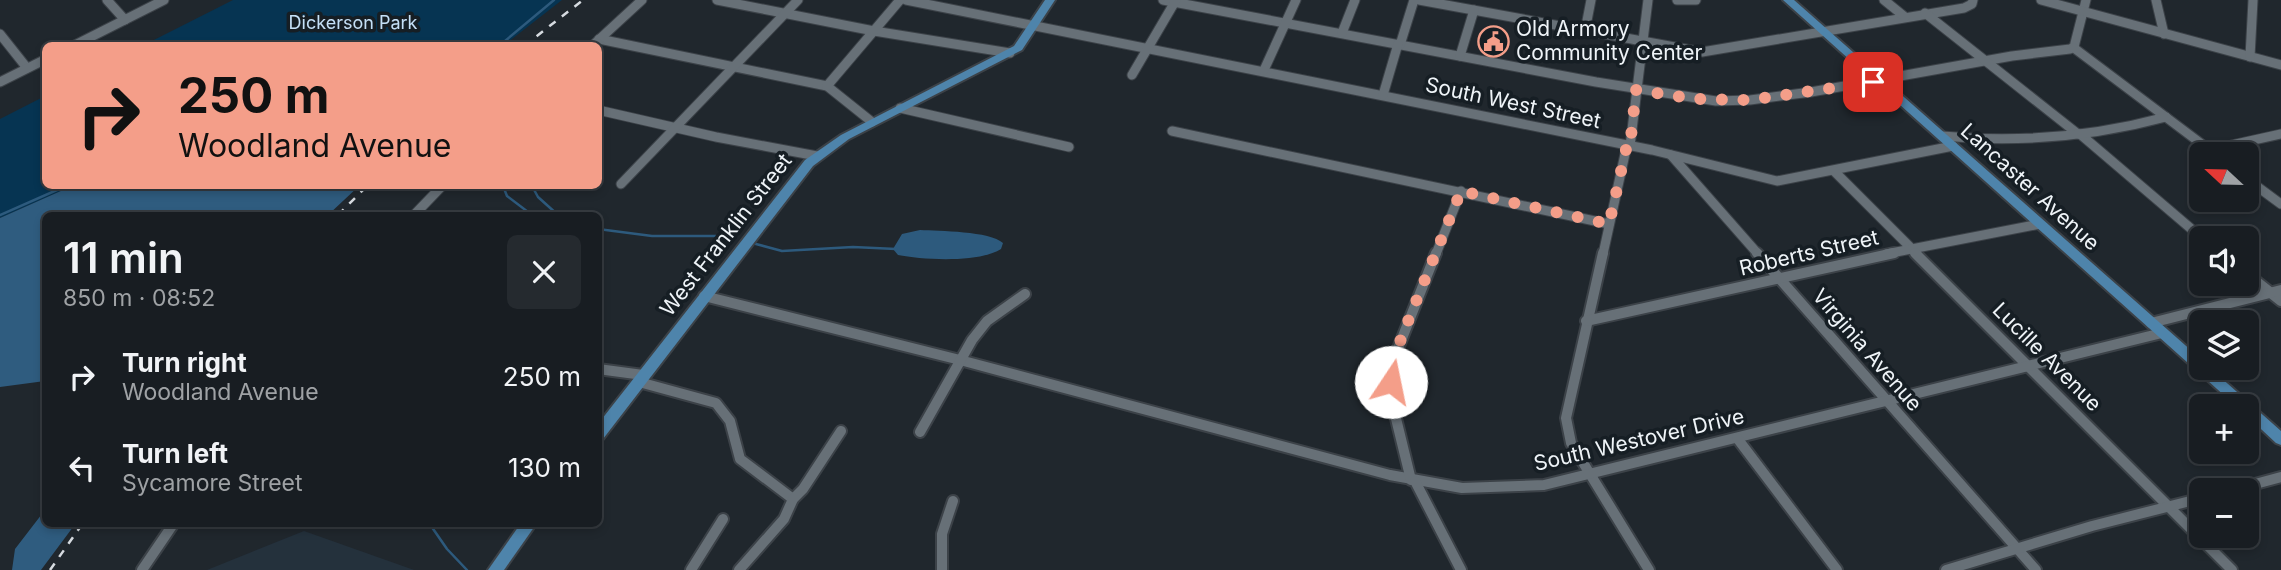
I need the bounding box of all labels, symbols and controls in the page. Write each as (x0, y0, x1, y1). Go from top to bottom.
park label: Dickerson Park (289, 12, 418, 33)
place label: Old Armory Community Center (1516, 16, 1703, 65)
public building icon: Old Armory Community Center (1476, 24, 1510, 58)
pin (1843, 52, 1903, 112)
icon: arrive (1854, 63, 1892, 101)
text: 250 m (178, 66, 330, 125)
icon: right (63, 70, 154, 161)
street label: South West Street (1423, 72, 1603, 133)
street label: Lancaster Avenue (1956, 118, 2105, 255)
text: Woodland Avenue (178, 126, 452, 165)
north arrow (2189, 142, 2259, 212)
map controls (2189, 142, 2259, 548)
street label: West Franklin Street (655, 149, 797, 321)
street label: Roberts Street (1737, 224, 1881, 281)
button: sound (2189, 226, 2259, 296)
text: 11 min (63, 232, 184, 283)
button: close (507, 235, 581, 309)
street label: Virginia Avenue (1807, 283, 1927, 416)
text: 850 m · 08:52 (63, 284, 215, 312)
street label: Lucille Avenue (1988, 297, 2107, 416)
button: layers (2189, 310, 2259, 380)
position arrow (1354, 345, 1428, 419)
text: Turn right (122, 347, 247, 378)
icon: right (63, 358, 101, 396)
text: 250 m (503, 361, 581, 392)
text: Woodland Avenue (122, 378, 319, 406)
button: + (2189, 394, 2259, 464)
street label: South Westover Drive (1531, 403, 1746, 476)
text: Turn left (122, 438, 228, 469)
icon: left (63, 449, 101, 487)
text: 130 m (508, 452, 581, 483)
text: Sycamore Street (122, 469, 303, 497)
button: − (2189, 478, 2259, 548)

